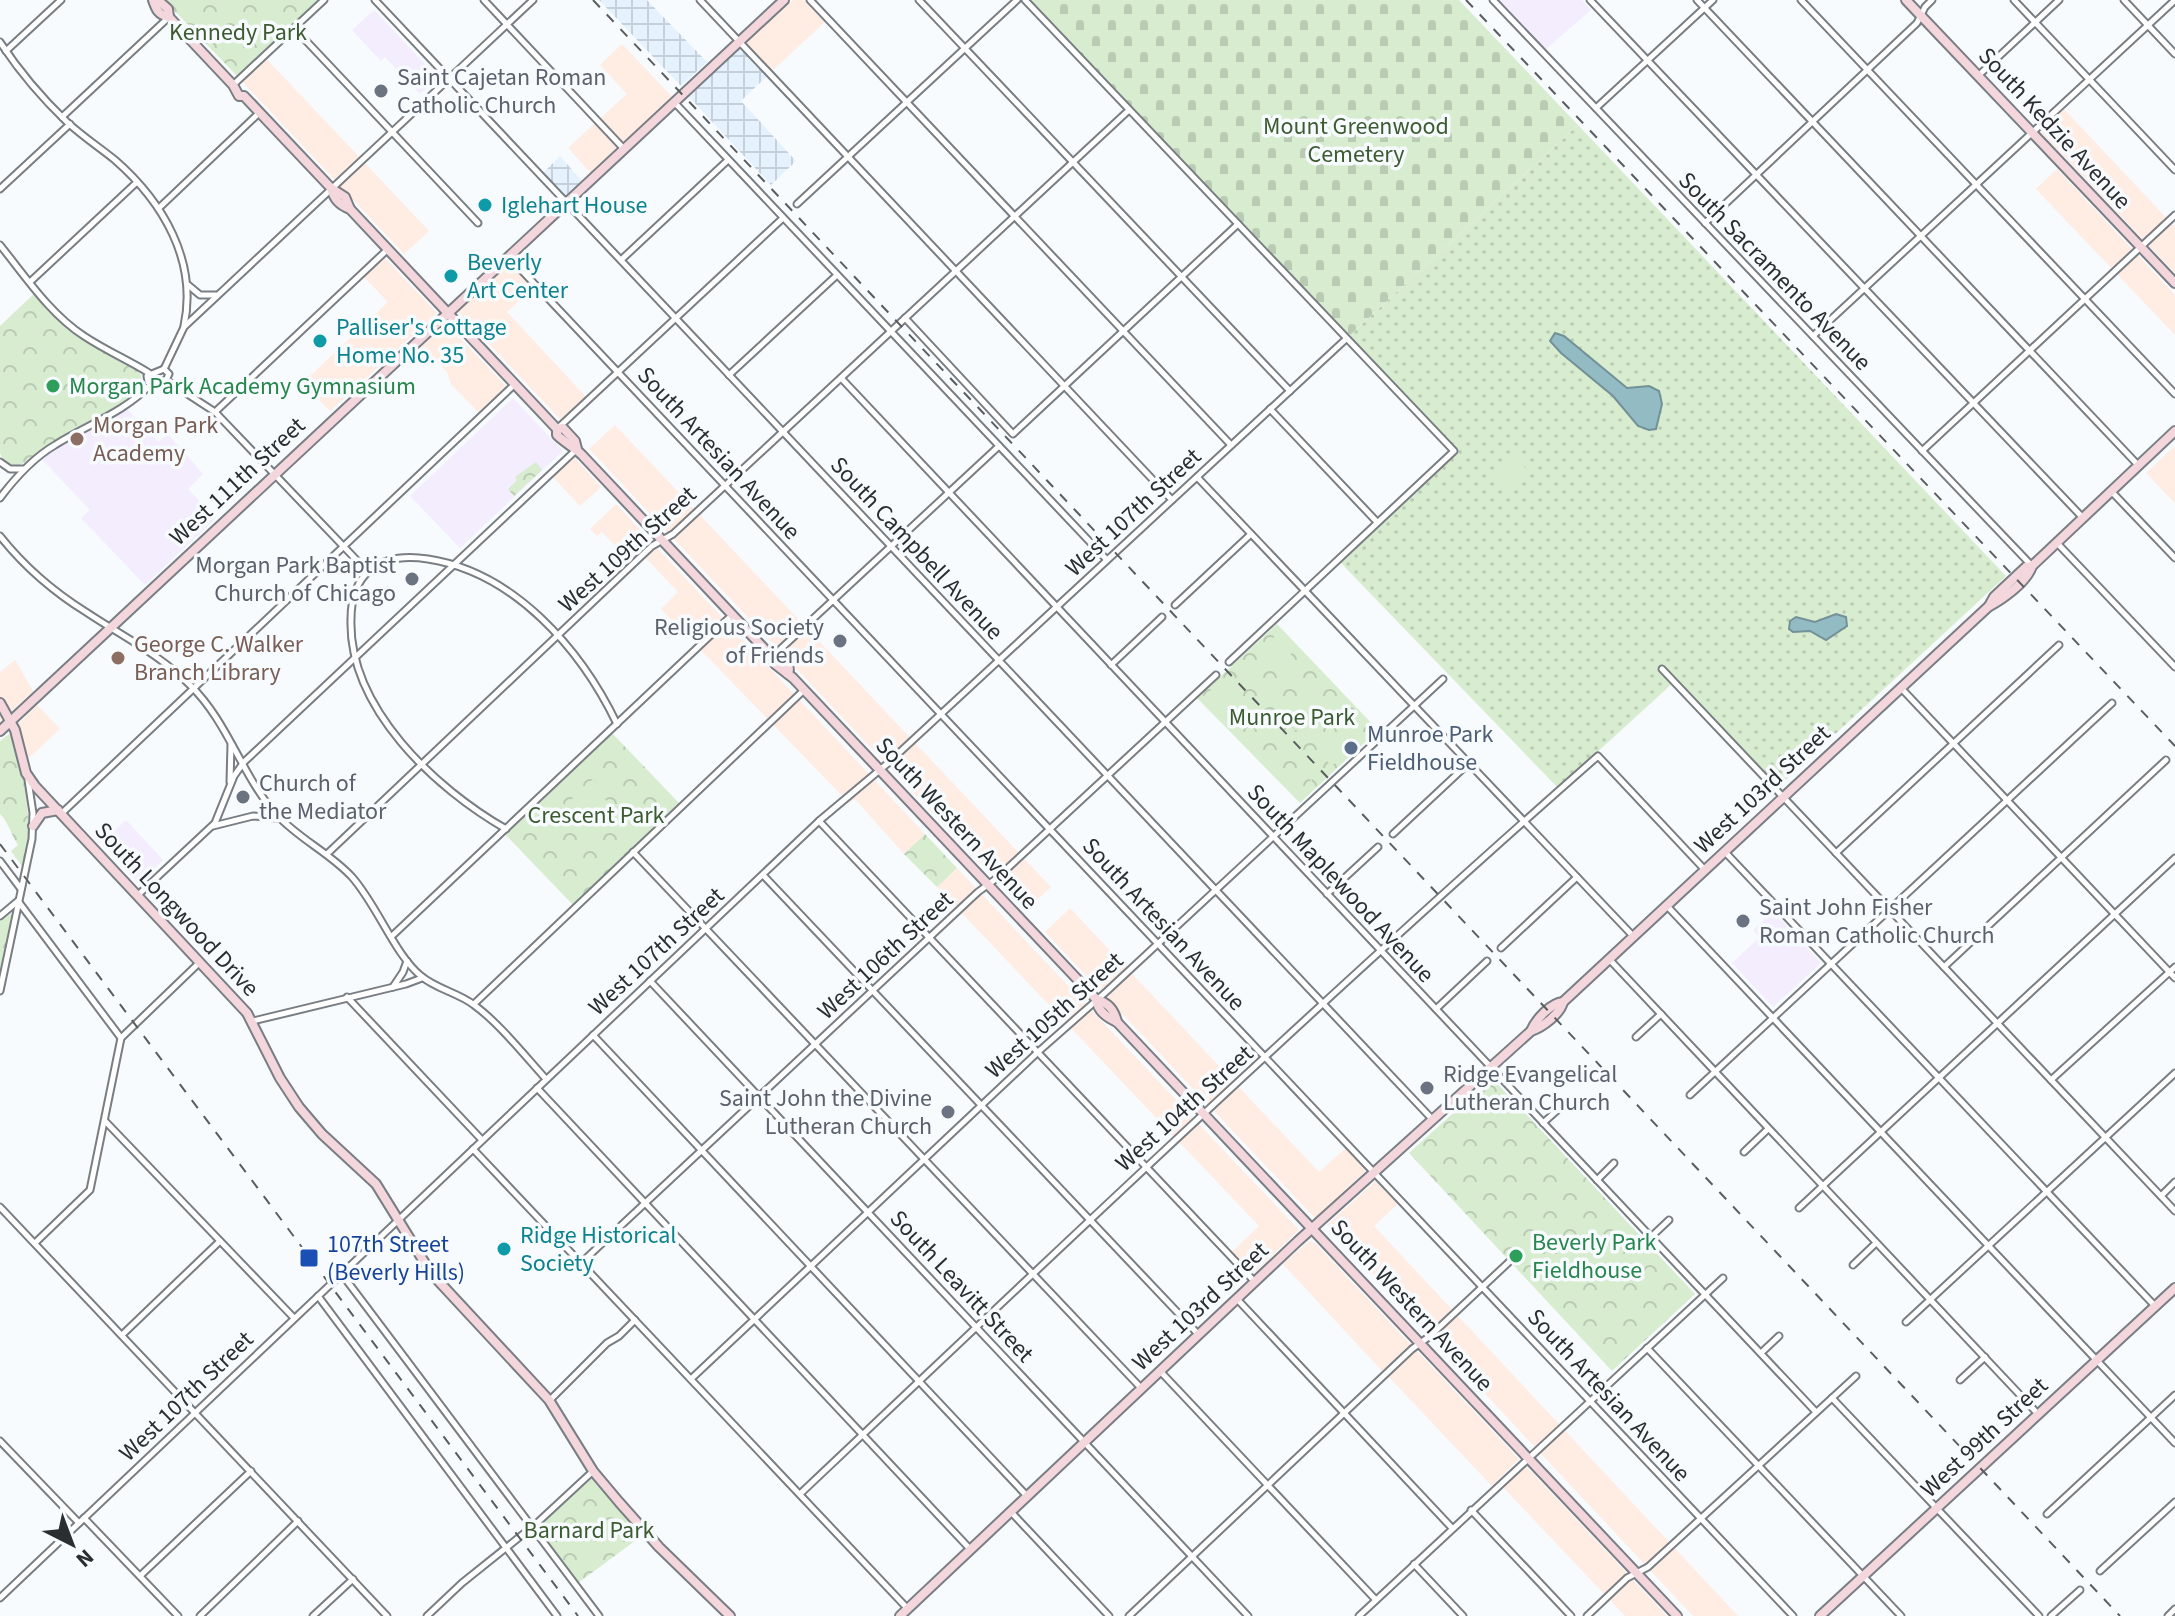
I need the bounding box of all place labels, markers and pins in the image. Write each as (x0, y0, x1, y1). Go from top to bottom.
place label: Saint Cajetan Roman Catholic Church (397, 60, 606, 123)
marker: Saint Cajetan Roman Catholic Church (372, 82, 390, 100)
place label: Iglehart House (501, 188, 648, 223)
marker: Iglehart House (476, 196, 494, 214)
place label: Beverly Art Center (467, 245, 569, 308)
marker: Beverly Art Center (442, 267, 460, 285)
place label: Palliser's Cottage Home No. 35 (336, 310, 507, 373)
marker: Palliser's Cottage Home No. 35 (311, 332, 329, 350)
place label: Morgan Park Academy Gymnasium (69, 369, 416, 404)
marker: Morgan Park Academy Gymnasium (44, 377, 62, 395)
place label: Morgan Park Academy (93, 408, 218, 471)
marker: Morgan Park Academy (68, 430, 86, 448)
place label: Morgan Park Baptist Church of Chicago (195, 548, 396, 611)
marker: Morgan Park Baptist Church of Chicago (403, 570, 421, 588)
place label: Religious Society of Friends (654, 610, 824, 673)
place label: George C. Walker Branch Library (134, 627, 304, 690)
marker: Religious Society of Friends (831, 632, 849, 650)
marker: George C. Walker Branch Library (109, 649, 127, 667)
place label: Munroe Park Fieldhouse (1367, 717, 1493, 780)
marker: Munroe Park Fieldhouse (1342, 739, 1360, 757)
place label: Church of the Mediator (259, 766, 387, 829)
marker: Church of the Mediator (234, 788, 252, 806)
place label: Saint John Fisher Roman Catholic Church (1759, 890, 1995, 953)
marker: Saint John Fisher Roman Catholic Church (1734, 912, 1752, 930)
place label: Ridge Evangelical Lutheran Church (1443, 1057, 1617, 1120)
marker: Ridge Evangelical Lutheran Church (1418, 1079, 1436, 1097)
place label: Saint John the Divine Lutheran Church (719, 1081, 932, 1144)
marker: Saint John the Divine Lutheran Church (939, 1103, 957, 1121)
place label: Ridge Historical Society (520, 1218, 676, 1281)
place label: Beverly Park Fieldhouse (1532, 1225, 1657, 1288)
place label: 107th Street (Beverly Hills) (327, 1227, 465, 1290)
marker: Ridge Historical Society (495, 1240, 513, 1258)
marker: 107th Street (Beverly Hills) (298, 1247, 320, 1269)
marker: Beverly Park Fieldhouse (1507, 1247, 1525, 1265)

